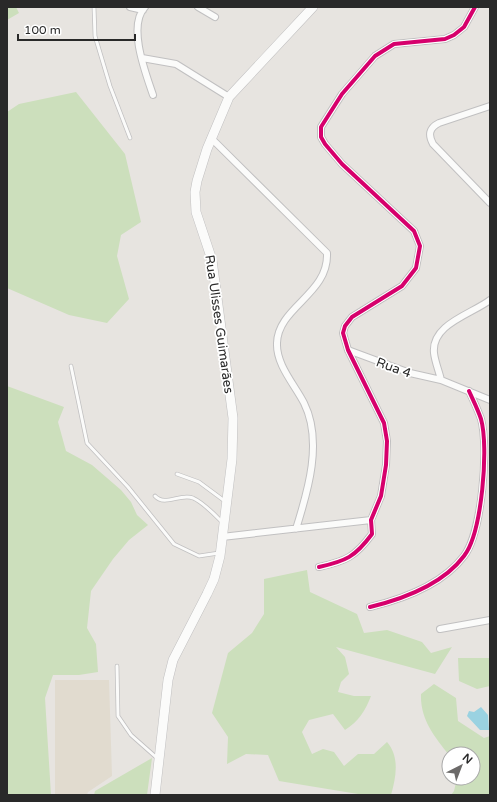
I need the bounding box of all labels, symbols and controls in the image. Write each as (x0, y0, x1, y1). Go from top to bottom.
scale bar (18, 16, 135, 42)
text: 100 m (24, 23, 61, 37)
street label: Rua Ulisses Guimarães (201, 254, 237, 394)
street label: Rua 4 (374, 354, 413, 382)
north arrow (441, 746, 481, 786)
text: N (460, 751, 475, 767)

